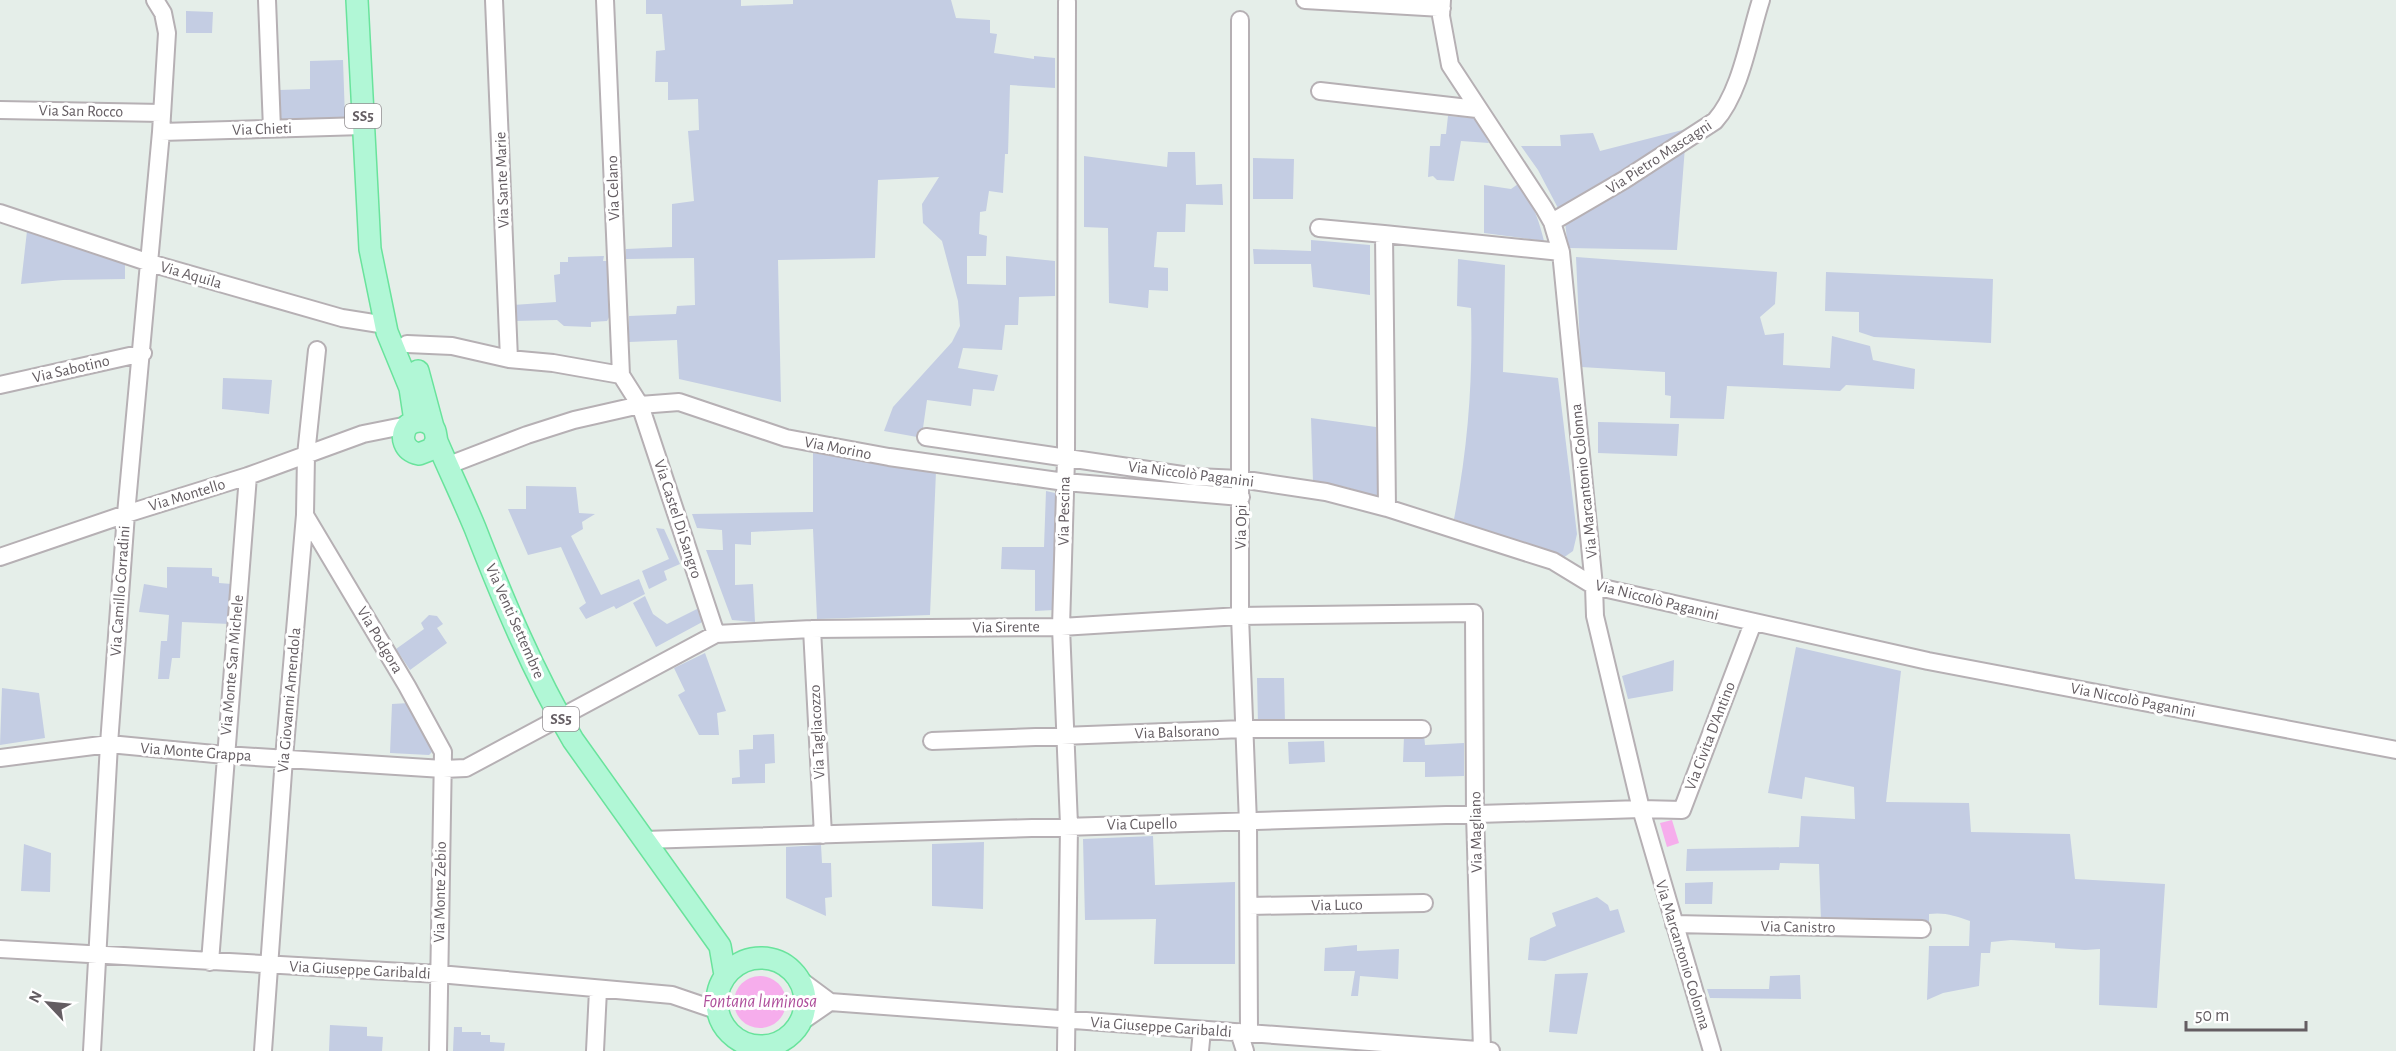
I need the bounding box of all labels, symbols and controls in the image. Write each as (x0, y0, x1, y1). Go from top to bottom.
street label: Via San Rocco (39, 102, 124, 120)
road number: SS5 (345, 104, 381, 128)
street label: Via Pietro Mascagni (1603, 117, 1715, 197)
street label: Via Chieti (232, 120, 292, 138)
street label: Via Sante Marie (492, 131, 512, 229)
street label: Via Celano (604, 155, 622, 221)
street label: Via Aquila (158, 259, 224, 291)
street label: Via Sabotino (31, 352, 111, 386)
street label: Via Marcantonio Colonna (1568, 403, 1600, 559)
street label: Via Morino (803, 434, 873, 462)
street label: Via Castel Di Sangro (651, 458, 705, 580)
street label: Via Niccolò Paganini (1127, 458, 1255, 490)
street label: Via Montello (147, 476, 227, 514)
street label: Via Pescina (1055, 476, 1073, 546)
street label: Via Opi (1233, 504, 1249, 550)
street label: Via Camillo Corradini (107, 525, 133, 657)
street label: Via Venti Settembre (483, 561, 547, 681)
street label: Via Niccolò Paganini (1594, 577, 1720, 623)
street label: Via Monte San Michele (218, 594, 246, 736)
street label: Via Podgora (354, 604, 406, 676)
street label: Via Sirente (972, 618, 1040, 636)
street label: Via Giovanni Amendola (275, 627, 303, 773)
street label: Via Civita D'Antino (1682, 679, 1738, 793)
street label: Via Niccolò Paganini (2069, 680, 2197, 720)
street label: Via Tagliacozzo (807, 684, 827, 780)
road number: SS5 (543, 707, 579, 731)
street label: Via Balsorano (1134, 723, 1220, 741)
street label: Via Monte Grappa (140, 740, 252, 764)
street label: Via Magliano (1467, 791, 1485, 873)
street label: Via Cupello (1107, 815, 1178, 833)
street label: Via Monte Zebio (431, 841, 449, 943)
street label: Via Marcantonio Colonna (1653, 878, 1713, 1032)
street label: Via Luco (1311, 897, 1363, 913)
street label: Via Canistro (1761, 918, 1836, 936)
street label: Via Giuseppe Garibaldi (289, 958, 431, 982)
north arrow (18, 973, 78, 1033)
text: N (26, 988, 45, 1005)
water label: Fontana luminosa (703, 993, 817, 1011)
scale bar (2186, 994, 2306, 1032)
text: 50 m (2195, 1007, 2229, 1025)
street label: Via Giuseppe Garibaldi (1090, 1014, 1232, 1040)

